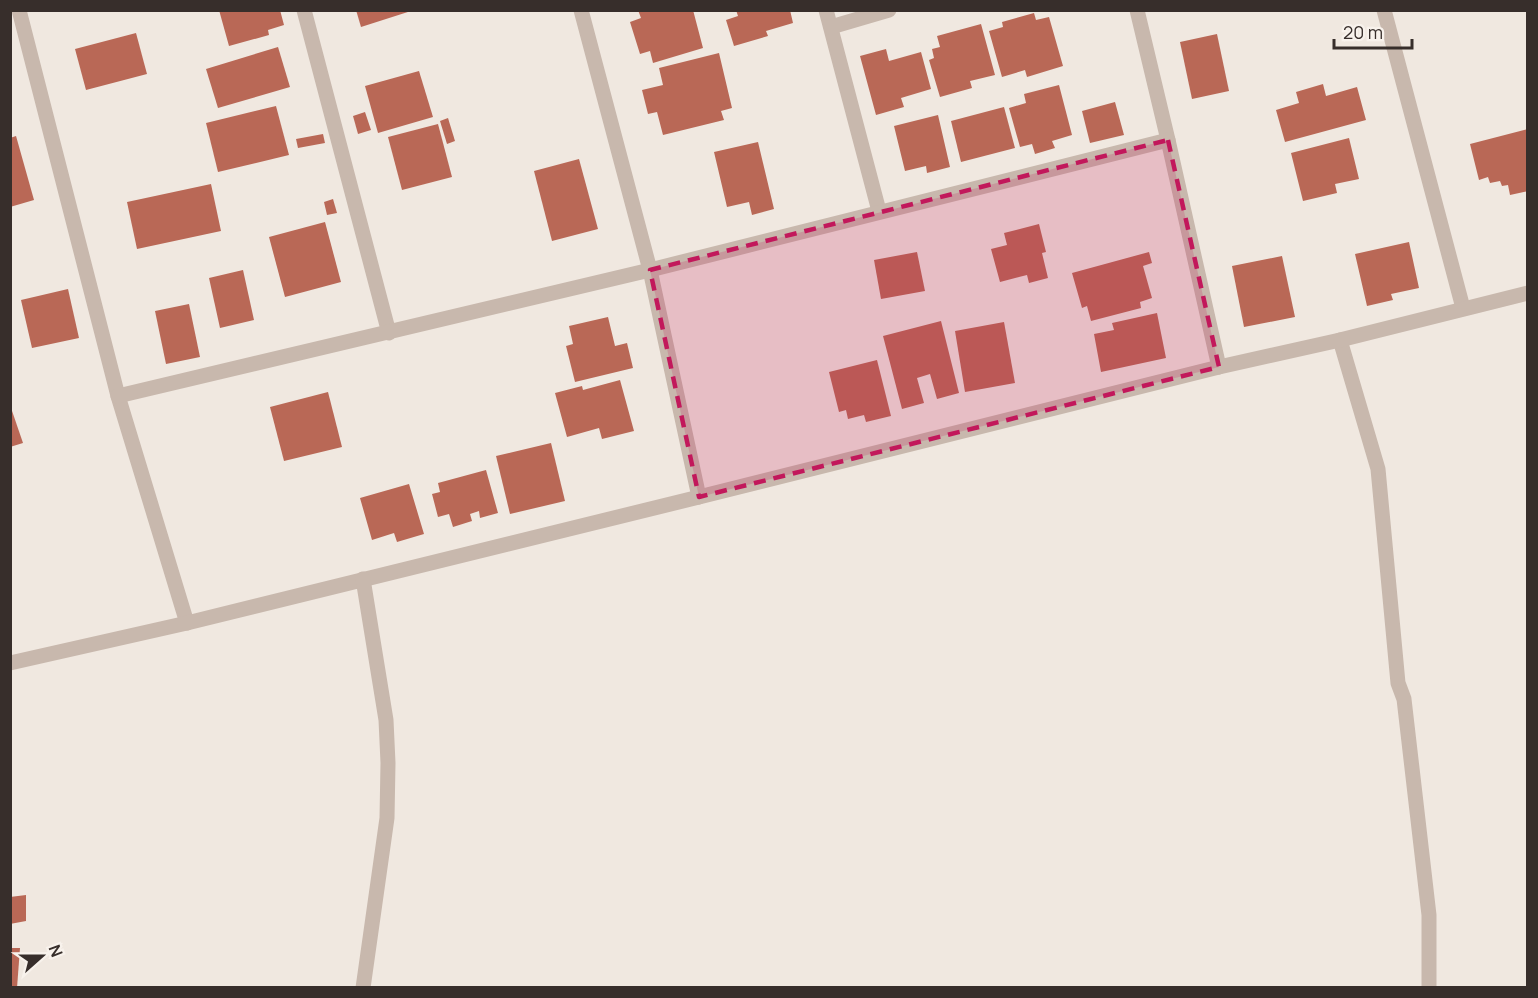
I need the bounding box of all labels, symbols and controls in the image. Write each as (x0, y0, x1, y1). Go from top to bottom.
scale bar (1334, 12, 1412, 50)
text: 20 m (1343, 20, 1383, 44)
north arrow (12, 926, 72, 986)
text: N (44, 941, 68, 960)

